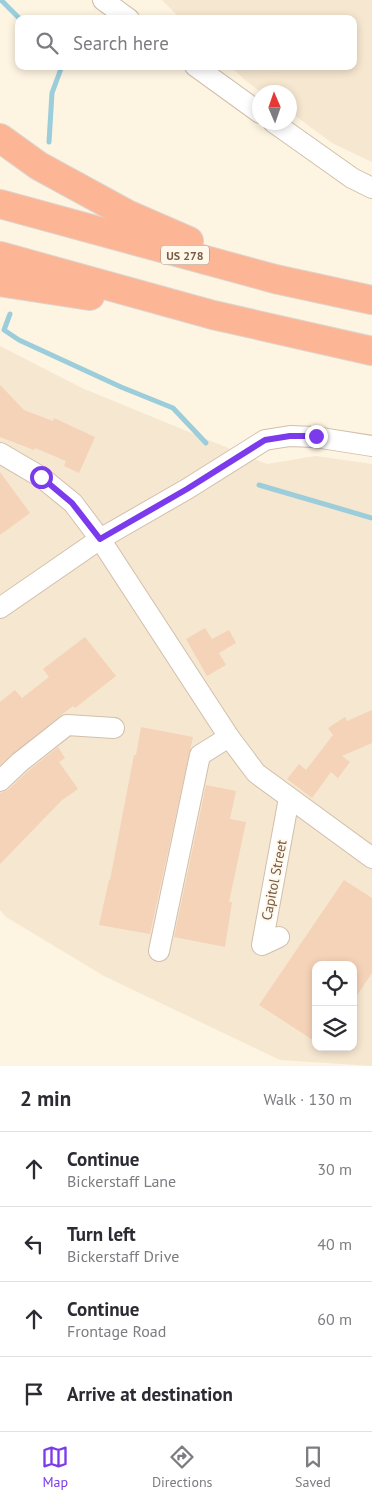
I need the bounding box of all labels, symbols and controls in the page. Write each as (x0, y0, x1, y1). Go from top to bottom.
search box (15, 15, 357, 70)
icon: search (33, 29, 61, 57)
text: Search here (73, 31, 169, 55)
north arrow (252, 85, 297, 130)
road number: US 278 (161, 246, 209, 264)
route end (305, 425, 328, 448)
route start (30, 466, 53, 489)
street label: Capitol Street (257, 838, 291, 922)
map controls (312, 961, 357, 1051)
button: locate (312, 961, 357, 1006)
button: layers (312, 1006, 357, 1051)
text: 2 min (20, 1085, 71, 1112)
text: Walk · 130 m (263, 1089, 352, 1109)
text: Continue (67, 1147, 139, 1171)
icon: ahead (20, 1155, 48, 1183)
text: 30 m (317, 1159, 352, 1179)
text: Bickerstaff Lane (67, 1171, 176, 1191)
text: Turn left (67, 1222, 136, 1246)
icon: left (20, 1230, 48, 1258)
text: 40 m (317, 1234, 352, 1254)
text: Bickerstaff Drive (67, 1246, 179, 1266)
text: Continue (67, 1297, 139, 1321)
icon: ahead (20, 1305, 48, 1333)
text: 60 m (317, 1309, 352, 1329)
text: Frontage Road (67, 1321, 166, 1341)
icon: arrive (20, 1380, 48, 1408)
text: Arrive at destination (67, 1382, 233, 1406)
tab: Map (41, 1443, 69, 1491)
tab: Directions (152, 1443, 212, 1491)
tab: Saved (295, 1443, 331, 1491)

